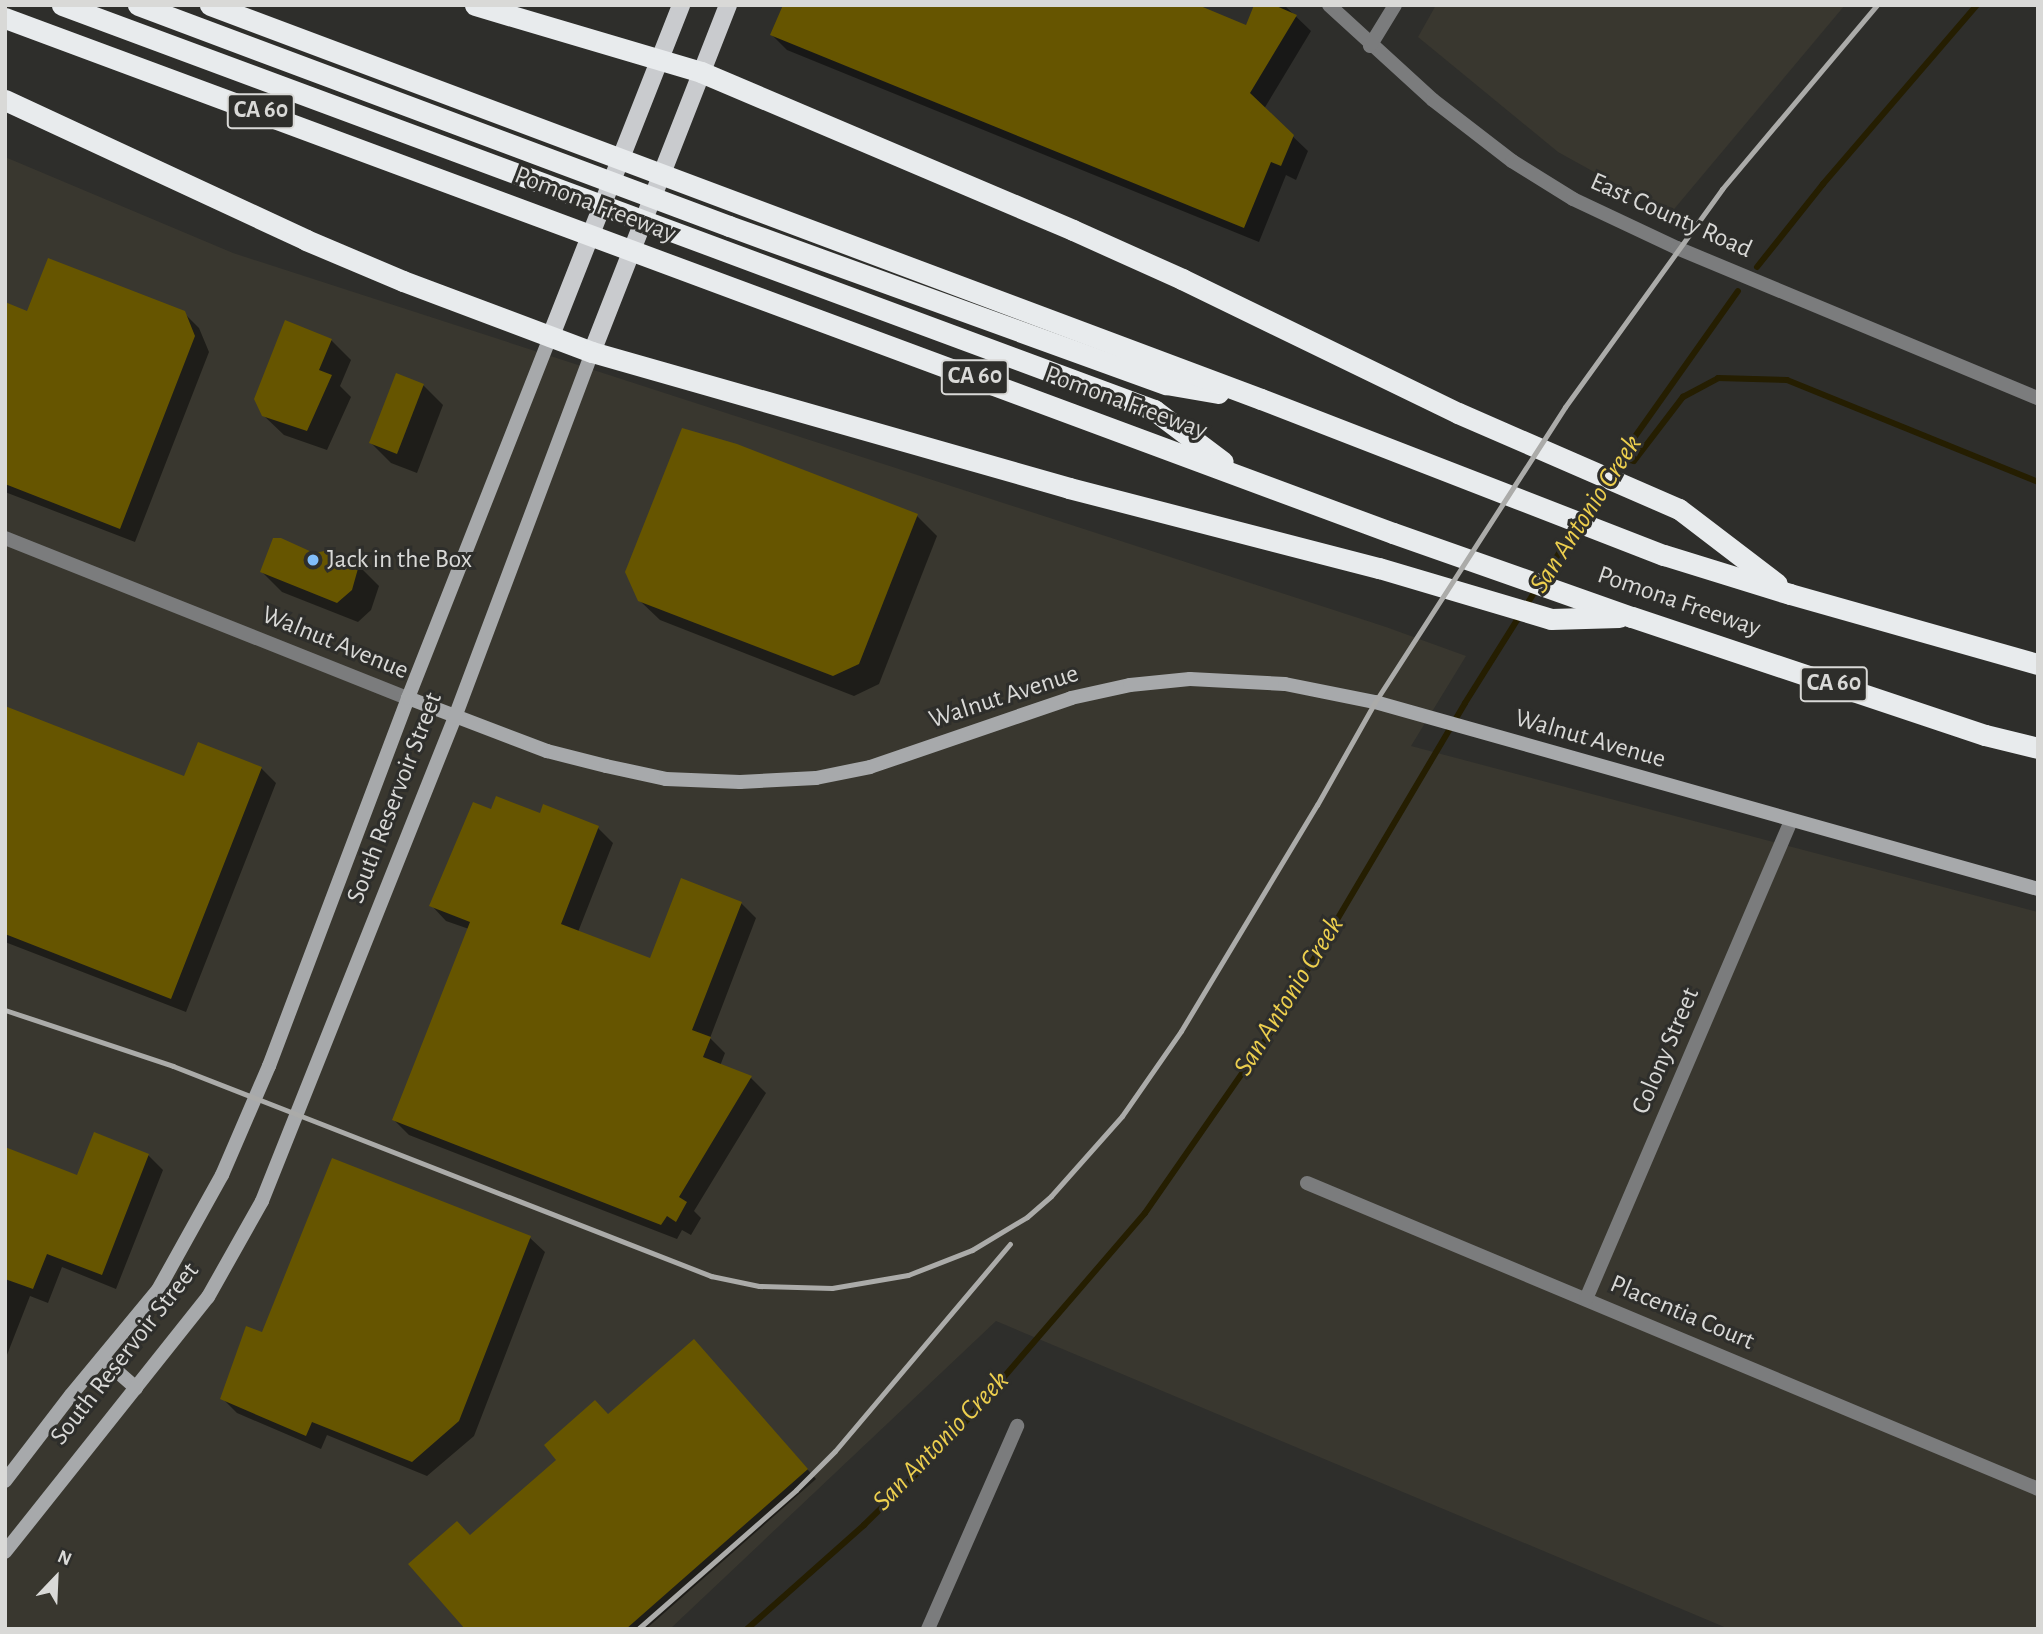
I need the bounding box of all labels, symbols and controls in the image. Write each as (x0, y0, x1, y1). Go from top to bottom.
road number: CA 60 (226, 90, 296, 132)
street label: Pomona Freeway (510, 160, 680, 250)
street label: East County Road (1585, 166, 1757, 266)
road number: CA 60 (940, 356, 1010, 398)
street label: Pomona Freeway (1041, 359, 1211, 447)
water label: San Antonio Creek (1522, 429, 1650, 599)
place label: Jack in the Box (327, 544, 472, 576)
marker: Jack in the Box (305, 552, 321, 568)
street label: Pomona Freeway (1593, 559, 1765, 645)
street label: Walnut Avenue (257, 599, 413, 687)
street label: Walnut Avenue (925, 658, 1083, 736)
road number: CA 60 (1799, 664, 1869, 704)
street label: South Reservoir Street (340, 688, 450, 908)
street label: Walnut Avenue (1511, 703, 1669, 775)
water label: San Antonio Creek (1227, 910, 1351, 1082)
street label: Colony Street (1625, 983, 1707, 1119)
street label: South Reservoir Street (44, 1256, 206, 1452)
street label: Placentia Court (1605, 1269, 1759, 1357)
water label: San Antonio Creek (866, 1364, 1016, 1518)
north arrow (21, 1543, 91, 1613)
text: N (55, 1547, 74, 1570)

